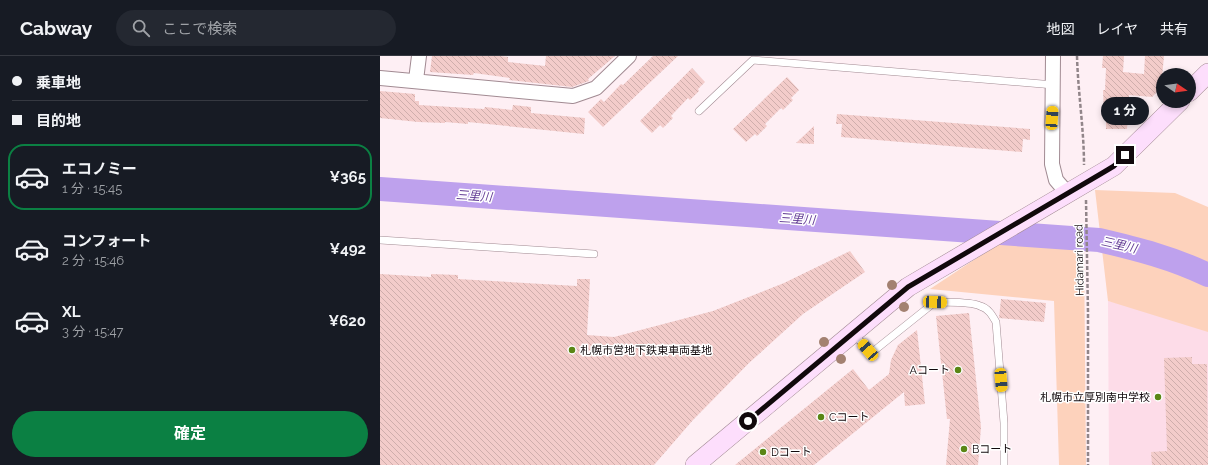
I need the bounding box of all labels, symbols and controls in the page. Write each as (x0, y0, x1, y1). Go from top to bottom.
search box (116, 10, 396, 46)
text: Cabway (20, 17, 92, 39)
icon: search (130, 17, 152, 39)
text: ここで検索 (162, 20, 237, 38)
text: 地図 (1046, 21, 1074, 37)
text: レイヤ (1096, 21, 1138, 37)
text: 共有 (1160, 21, 1188, 37)
north arrow (1156, 68, 1196, 108)
map controls (1156, 68, 1196, 108)
text: 乗車地 (36, 74, 81, 92)
callout: 1 分 (1101, 97, 1149, 125)
text: 1 分 (1114, 103, 1136, 118)
car (1045, 106, 1059, 130)
text: 目的地 (36, 112, 81, 130)
route end (1116, 146, 1134, 164)
icon: car (14, 159, 50, 195)
text: エコノミー (62, 160, 137, 178)
text: ¥365 (330, 168, 366, 186)
text: 1 分 · 15:45 (62, 181, 122, 196)
water label: 三里川 (456, 188, 494, 204)
water label: 三里川 (779, 211, 817, 227)
street label: Hidamari road (1072, 224, 1087, 296)
icon: car (14, 231, 50, 267)
text: コンフォート (62, 232, 152, 250)
water label: 三里川 (1100, 234, 1140, 256)
text: ¥492 (329, 240, 366, 258)
text: 2 分 · 15:46 (62, 253, 124, 268)
car (923, 296, 947, 308)
icon: car (14, 303, 50, 339)
text: XL (62, 303, 80, 321)
text: ¥620 (329, 312, 366, 330)
text: 3 分 · 15:47 (62, 324, 123, 339)
car (856, 337, 880, 363)
place label: 札幌市営地下鉄東車両基地 (580, 344, 712, 357)
marker: 札幌市営地下鉄東車両基地 (567, 345, 577, 355)
place label: Aコート (910, 364, 950, 377)
marker: Aコート (953, 365, 963, 375)
car (994, 368, 1008, 392)
place label: 札幌市立厚別南中学校 (1040, 391, 1150, 404)
marker: 札幌市立厚別南中学校 (1153, 392, 1163, 402)
button: 確定 (12, 411, 368, 457)
place label: Cコート (829, 411, 870, 424)
route start (739, 412, 757, 430)
marker: Cコート (816, 412, 826, 422)
place label: Bコート (972, 443, 1012, 456)
marker: Bコート (959, 444, 969, 454)
place label: Dコート (771, 446, 812, 459)
marker: Dコート (758, 447, 768, 457)

